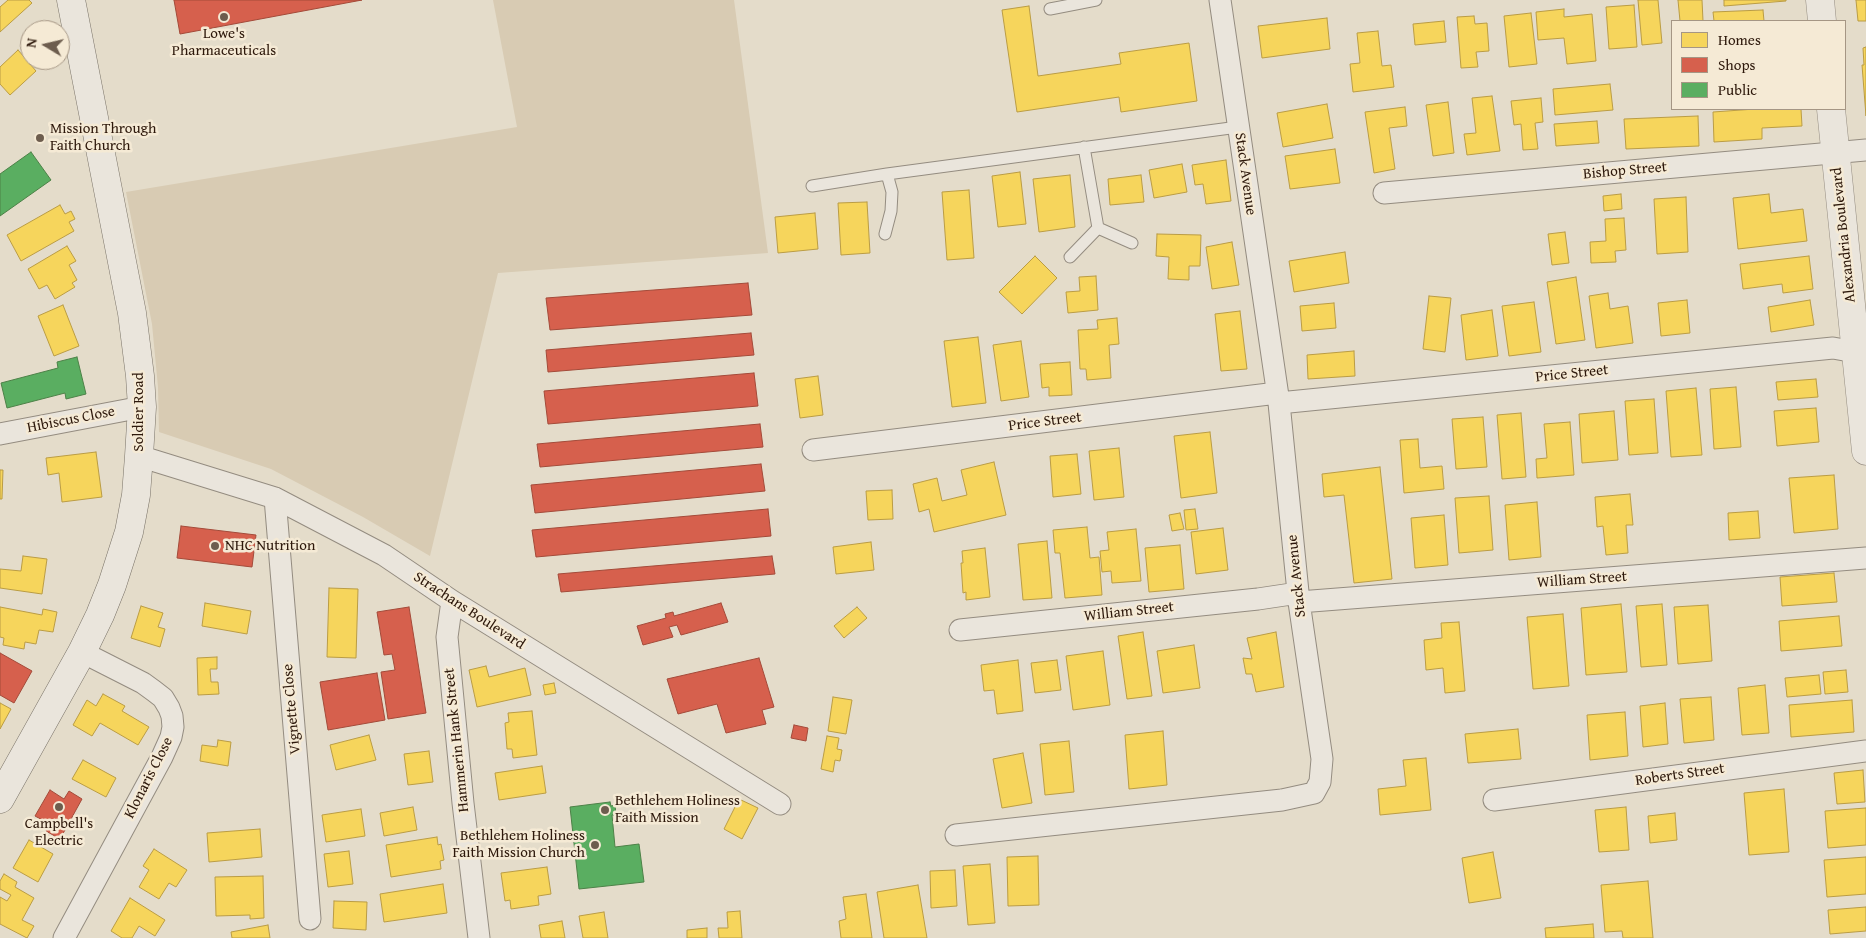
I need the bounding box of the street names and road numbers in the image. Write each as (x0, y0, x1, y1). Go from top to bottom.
street label: Stack Avenue (1230, 132, 1260, 216)
street label: Bishop Street (1582, 158, 1668, 184)
street label: Alexandria Boulevard (1828, 166, 1860, 304)
street label: Price Street (1535, 361, 1609, 387)
street label: Soldier Road (130, 372, 148, 452)
street label: Hibiscus Close (26, 403, 116, 437)
street label: Price Street (1007, 409, 1083, 435)
street label: Stack Avenue (1284, 534, 1310, 618)
street label: Strachans Boulevard (410, 568, 528, 654)
street label: William Street (1536, 568, 1628, 592)
street label: William Street (1083, 598, 1175, 626)
street label: Vignette Close (279, 663, 305, 755)
street label: Hammerin Hank Street (440, 667, 474, 813)
street label: Klonaris Close (121, 734, 177, 822)
street label: Roberts Street (1634, 760, 1726, 790)

